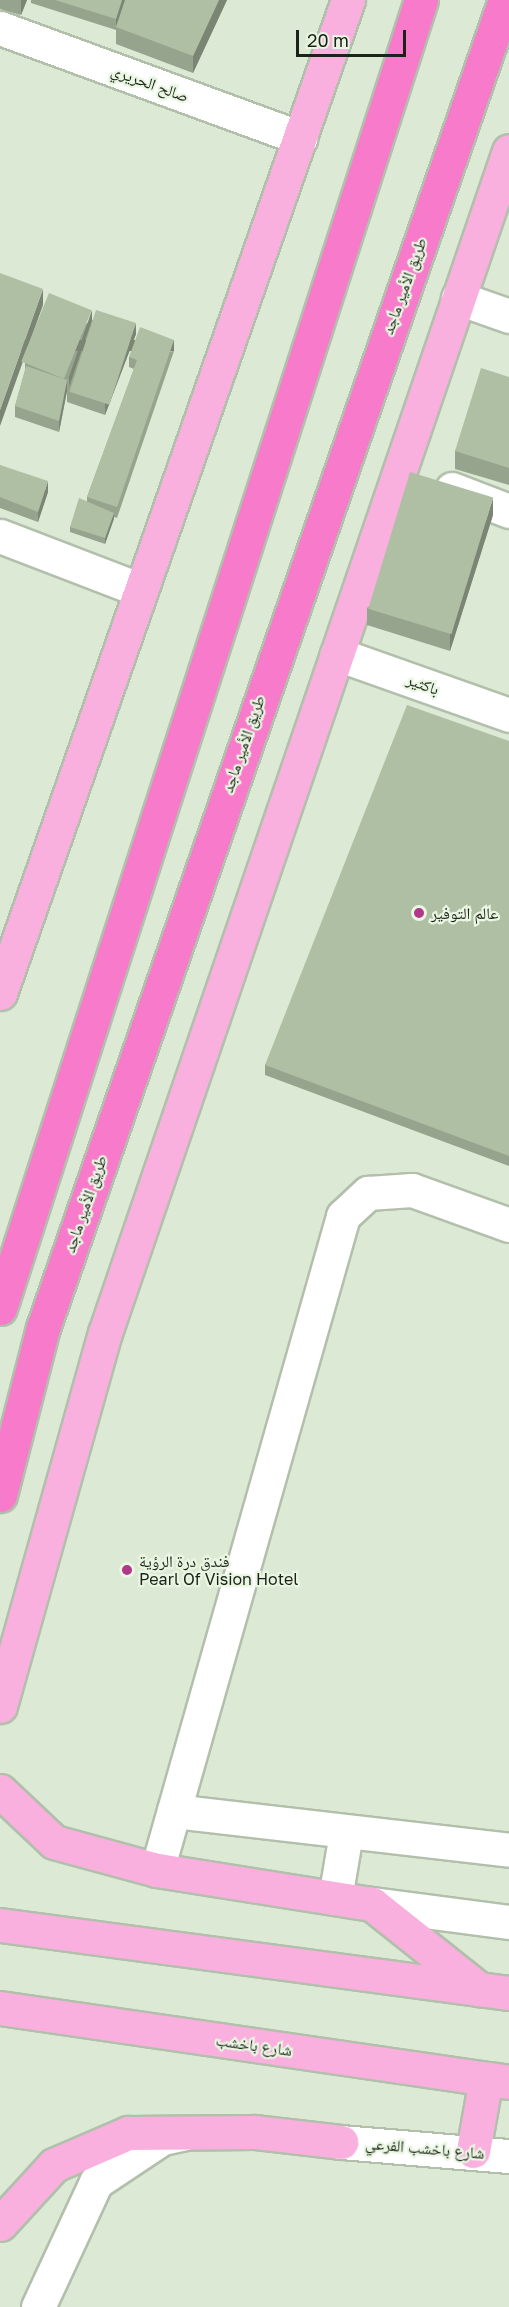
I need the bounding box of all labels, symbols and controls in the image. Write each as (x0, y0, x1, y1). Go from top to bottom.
scale bar (299, 18, 408, 56)
text: 20 m (307, 29, 349, 51)
street label: صالح الحريري (109, 60, 191, 106)
street label: طريق الأمير ماجد (378, 235, 430, 337)
street label: باكثير (404, 669, 442, 699)
street label: طريق الأمير ماجد (217, 693, 269, 795)
place label: عالم التوفير (431, 903, 498, 923)
marker: عالم التوفير (412, 906, 426, 920)
street label: طريق الأمير ماجد (59, 1153, 111, 1255)
place label: فندق درة الرؤية Pearl Of Vision Hotel (139, 1551, 298, 1589)
marker: فندق درة الرؤية Pearl Of Vision Hotel (120, 1563, 134, 1577)
street label: شارع باخشب (215, 2030, 293, 2060)
street label: شارع باخشب الفرعي (365, 2133, 485, 2163)

